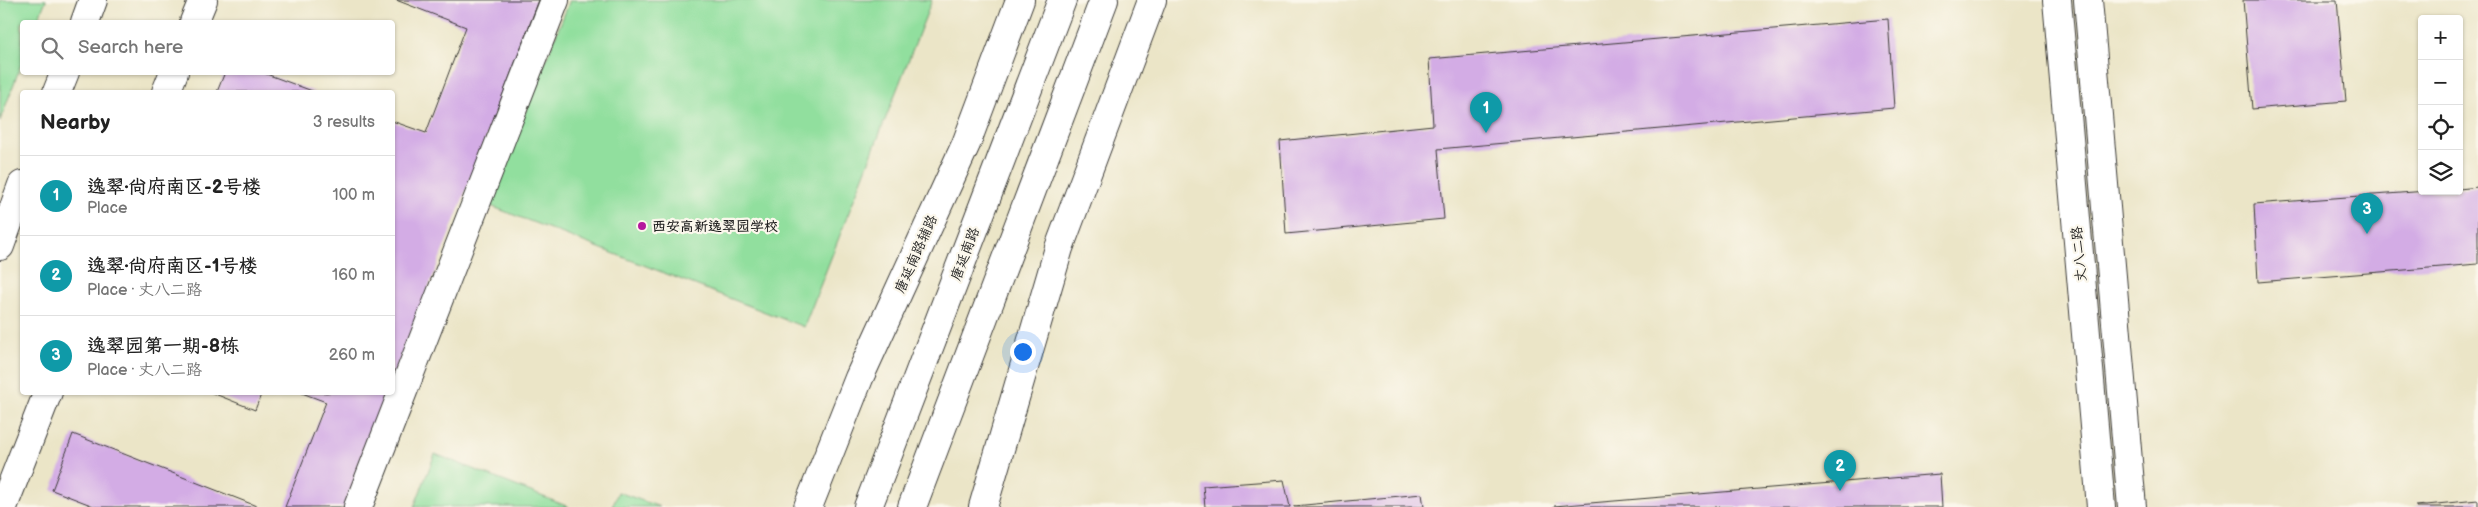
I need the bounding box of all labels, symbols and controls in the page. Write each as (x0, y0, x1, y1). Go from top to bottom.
map controls (2418, 15, 2463, 195)
button: + (2418, 15, 2463, 60)
search box (20, 20, 395, 75)
icon: search (38, 34, 66, 62)
text: Search here (78, 36, 183, 59)
button: − (2418, 60, 2463, 105)
pin: 1 (1470, 92, 1502, 133)
button: locate (2418, 105, 2463, 150)
text: Nearby (40, 110, 110, 135)
text: 3 results (313, 113, 375, 132)
button: layers (2418, 150, 2463, 195)
text: 逸翠·尚府南区-2号楼 (87, 176, 261, 199)
text: 1 (53, 186, 59, 205)
text: 100 m (332, 186, 375, 205)
pin: 3 (2351, 193, 2383, 234)
text: Place (87, 199, 128, 218)
street label: 唐延南路辅路 (891, 212, 941, 296)
place label: 西安高新逸翠园学校 (652, 218, 778, 235)
marker: 西安高新逸翠园学校 (636, 220, 648, 232)
street label: 唐延南路 (947, 225, 983, 283)
street label: 丈八二路 (2068, 225, 2090, 283)
text: 逸翠·尚府南区-1号楼 (87, 255, 258, 278)
text: 2 (51, 266, 61, 285)
text: 160 m (332, 266, 375, 285)
text: Place · 丈八二路 (87, 281, 202, 300)
text: 逸翠园第一期-8栋 (87, 335, 239, 358)
your location (1010, 339, 1036, 365)
text: 3 (51, 346, 61, 365)
text: 260 m (329, 346, 375, 365)
text: Place · 丈八二路 (87, 361, 202, 380)
pin: 2 (1824, 450, 1856, 491)

